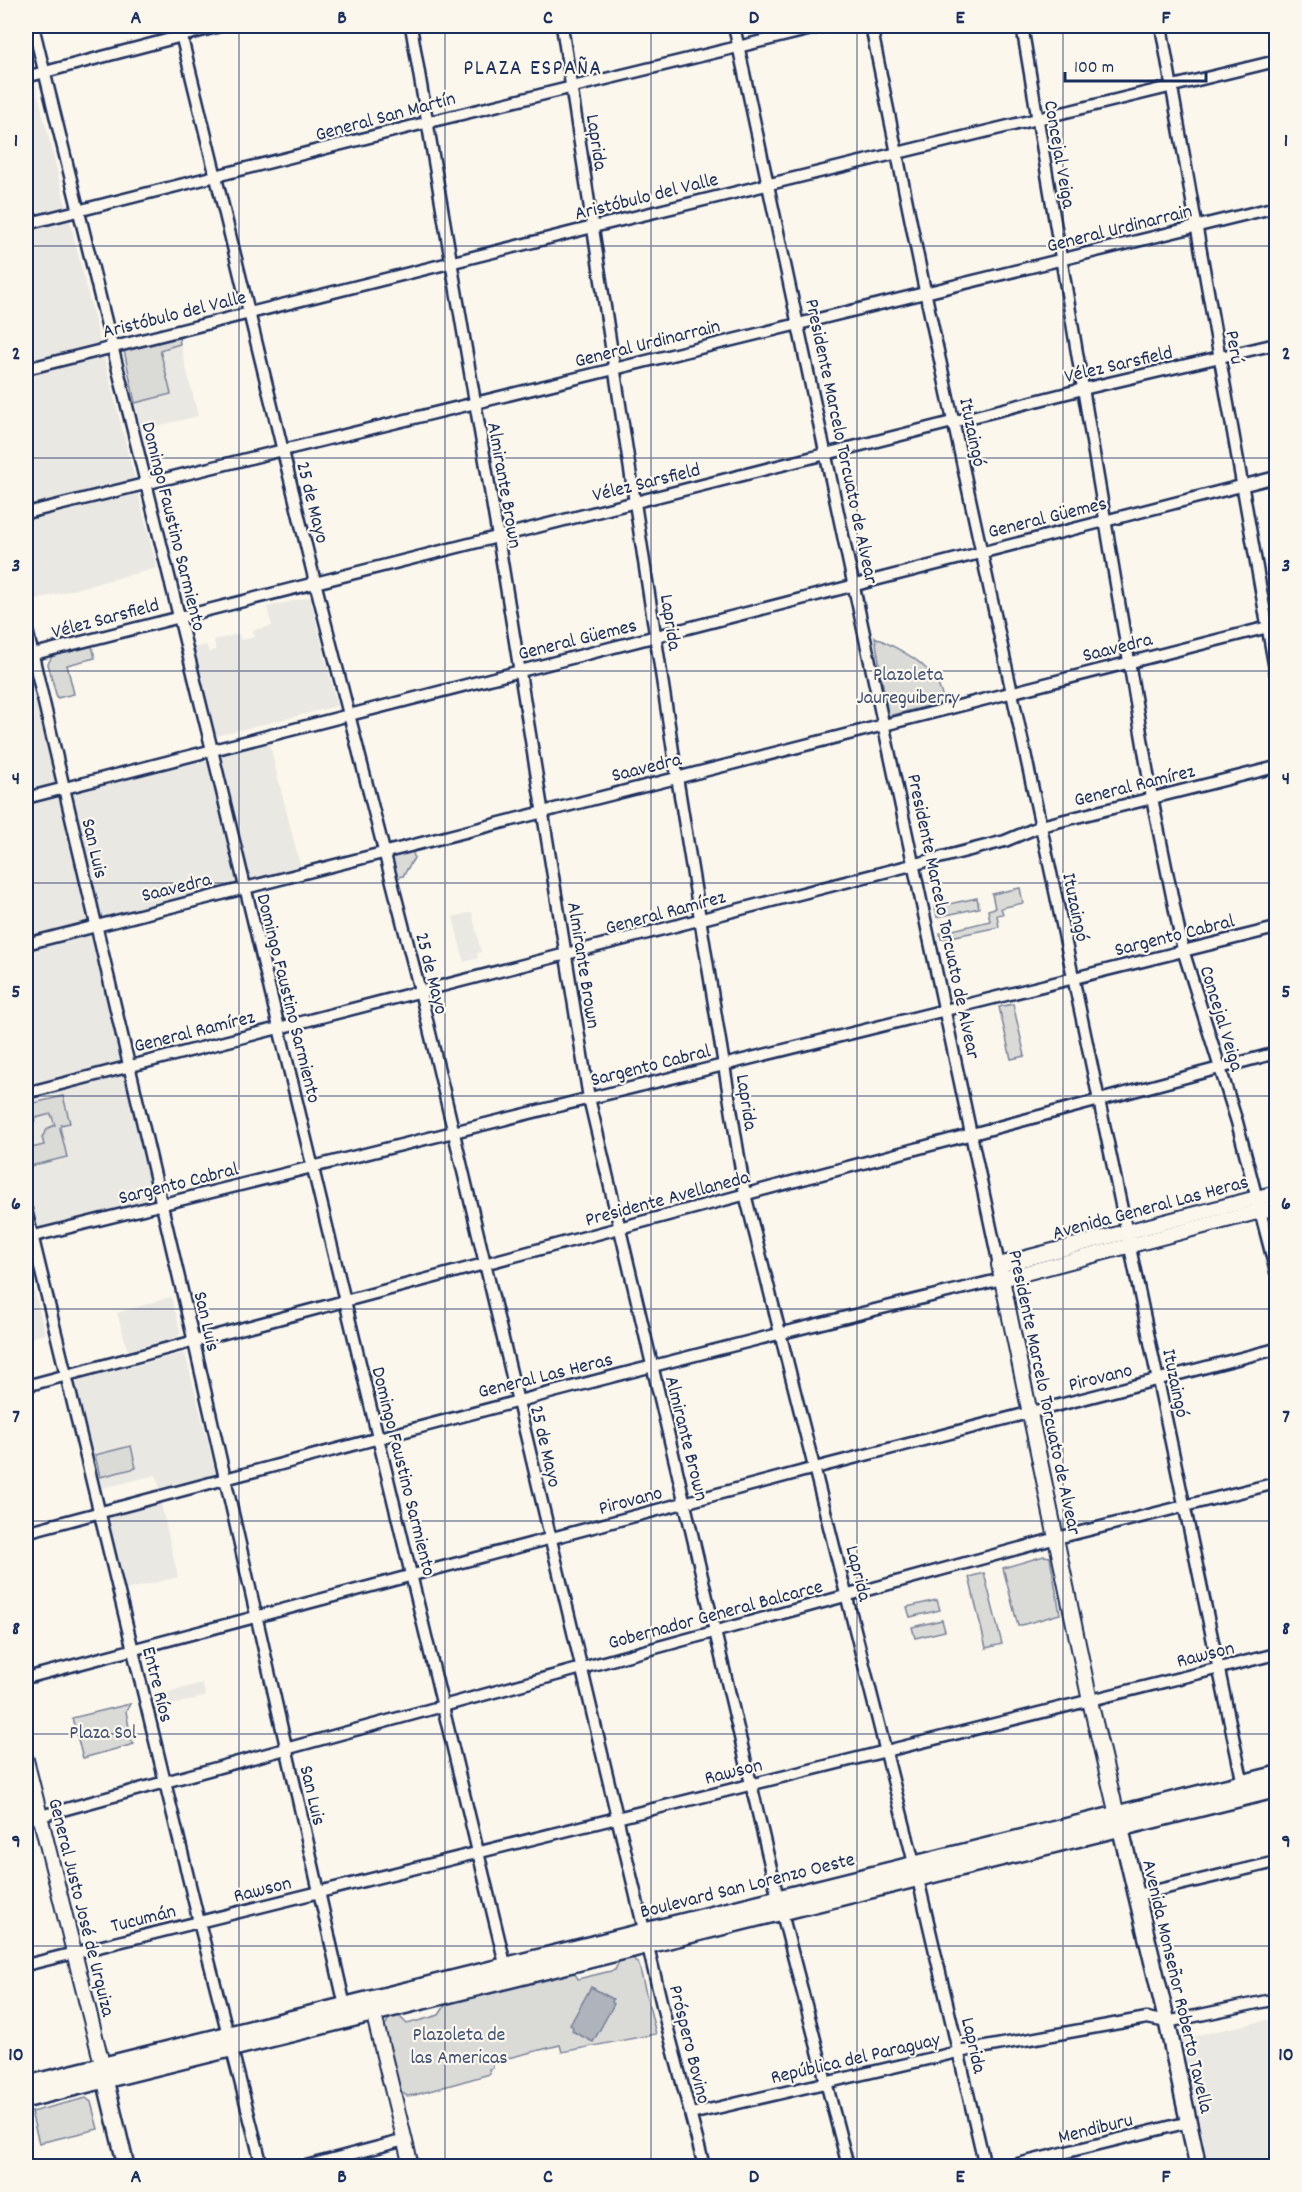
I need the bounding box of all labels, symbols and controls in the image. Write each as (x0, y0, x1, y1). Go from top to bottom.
text: A (131, 5, 142, 33)
text: B (337, 5, 347, 33)
text: C (543, 5, 553, 33)
text: D (749, 5, 760, 33)
text: E (955, 5, 965, 33)
text: F (1162, 5, 1172, 33)
scale bar (1065, 45, 1206, 83)
district label: PLAZA ESPAÑA (463, 54, 603, 85)
text: 100 m (1074, 56, 1114, 81)
street label: General San Martín (313, 86, 459, 150)
street label: Concejal Veiga (1035, 98, 1081, 211)
street label: Laprida (577, 112, 613, 173)
text: 1 (14, 128, 18, 156)
text: 1 (1284, 128, 1288, 156)
street label: Aristóbulo del Valle (572, 166, 722, 229)
street label: General Urdinarrain (1044, 198, 1195, 262)
street label: Aristóbulo del Valle (100, 284, 250, 347)
street label: Presidente Marcelo Torcuato de Alvear (796, 296, 884, 587)
street label: General Urdinarrain (572, 313, 723, 377)
street label: Perú (1216, 328, 1250, 367)
street label: Vélez Sarsfield (1062, 340, 1176, 392)
text: 2 (12, 341, 20, 369)
text: 2 (1282, 341, 1290, 369)
street label: Ituzaingó (950, 396, 992, 470)
street label: Domingo Faustino Sarmiento (133, 419, 212, 634)
street label: Almirante Brown (478, 420, 528, 551)
street label: Vélez Sarsfield (590, 457, 704, 511)
street label: 25 de Mayo (287, 459, 335, 547)
street label: General Güemes (985, 491, 1110, 547)
text: 3 (12, 553, 20, 581)
text: 3 (1282, 553, 1290, 581)
street label: Vélez Sarsfield (49, 592, 163, 648)
street label: Laprida (651, 592, 687, 653)
street label: General Güemes (515, 613, 640, 669)
street label: Saavedra (1080, 627, 1156, 671)
park label: Plazoleta Jaureguiberry (857, 662, 960, 713)
street label: Saavedra (609, 747, 685, 791)
street label: General Ramírez (1071, 758, 1198, 815)
text: 4 (12, 766, 20, 794)
text: 4 (1282, 766, 1290, 794)
street label: Presidente Marcelo Torcuato de Alvear (898, 771, 986, 1062)
street label: San Luis (73, 816, 114, 881)
street label: Saavedra (139, 867, 215, 911)
street label: Ituzaingó (1053, 871, 1095, 945)
street label: General Ramírez (603, 884, 729, 943)
street label: Domingo Faustino Sarmiento (248, 891, 327, 1106)
street label: Almirante Brown (558, 900, 606, 1031)
street label: Sargento Cabral (1112, 908, 1238, 965)
street label: 25 de Mayo (406, 930, 454, 1018)
street label: Concejal Veiga (1191, 963, 1250, 1076)
text: 5 (11, 979, 21, 1007)
text: 5 (1281, 979, 1291, 1007)
street label: General Ramírez (131, 1004, 258, 1061)
street label: Sargento Cabral (588, 1038, 714, 1095)
street label: Laprida (727, 1072, 763, 1133)
street label: Sargento Cabral (116, 1156, 242, 1213)
street label: Presidente Avellaneda (582, 1164, 754, 1235)
street label: Avenida General Las Heras (1049, 1169, 1252, 1249)
text: 6 (11, 1191, 21, 1219)
text: 6 (1281, 1191, 1291, 1219)
street label: Presidente Marcelo Torcuato de Alvear (999, 1247, 1087, 1538)
street label: San Luis (185, 1289, 226, 1354)
street label: General Las Heras (475, 1347, 616, 1407)
street label: Ituzaingó (1153, 1347, 1195, 1421)
street label: Pirovano (1066, 1357, 1136, 1400)
street label: Domingo Faustino Sarmiento (363, 1364, 442, 1579)
street label: Almirante Brown (656, 1373, 714, 1504)
street label: 25 de Mayo (521, 1403, 567, 1491)
text: 7 (12, 1404, 20, 1432)
text: 7 (1282, 1404, 1290, 1432)
street label: Pirovano (596, 1480, 666, 1524)
street label: Laprida (837, 1543, 878, 1605)
street label: Gobernador General Balcarce (605, 1574, 826, 1658)
text: 8 (12, 1616, 20, 1644)
text: 8 (1282, 1616, 1290, 1644)
street label: Rawson (1174, 1635, 1238, 1677)
street label: Entre Ríos (133, 1644, 179, 1726)
park label: Plaza Sol (69, 1720, 137, 1748)
street label: Rawson (702, 1752, 766, 1794)
street label: San Luis (291, 1763, 332, 1828)
street label: General Justo José de Urquiza (39, 1796, 121, 2020)
text: 9 (11, 1829, 21, 1857)
text: 9 (1281, 1829, 1291, 1857)
street label: Boulevard San Lorenzo Oeste (638, 1847, 858, 1927)
street label: Avenida Monseñor Roberto Tavella (1133, 1857, 1219, 2117)
street label: Rawson (231, 1870, 295, 1912)
street label: Tucumán (108, 1898, 179, 1942)
street label: Próspero Bovino (660, 1983, 716, 2107)
street label: Laprida (952, 2015, 992, 2077)
park label: Plazoleta de las Americas (410, 2022, 508, 2073)
street label: República del Paraguay (768, 2027, 944, 2093)
text: 10 (8, 2042, 24, 2070)
text: 10 (1278, 2042, 1294, 2070)
street label: Mendiburu (1055, 2107, 1136, 2153)
text: A (131, 2164, 142, 2192)
text: B (337, 2164, 347, 2192)
text: C (543, 2164, 553, 2192)
text: D (749, 2164, 760, 2192)
text: E (955, 2164, 965, 2192)
text: F (1162, 2164, 1172, 2192)

